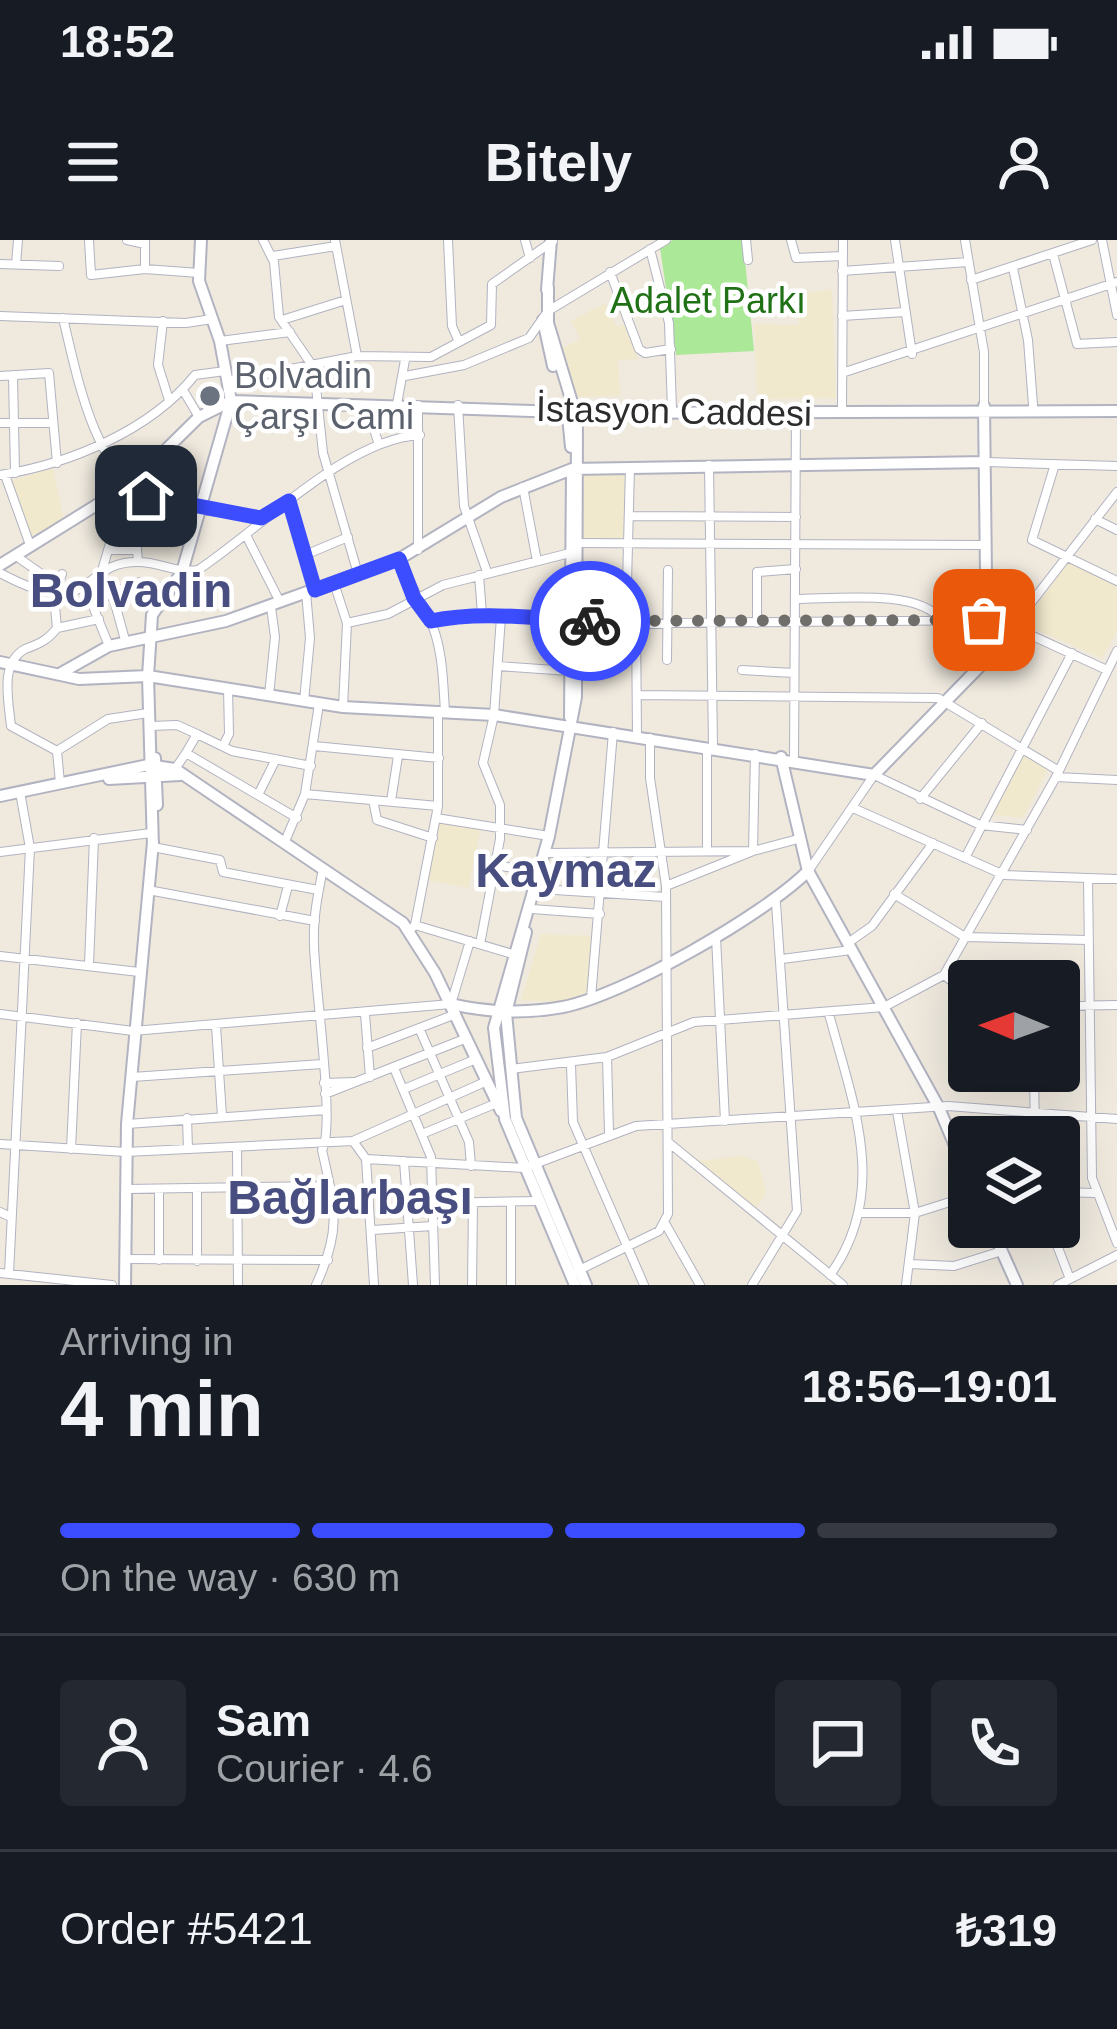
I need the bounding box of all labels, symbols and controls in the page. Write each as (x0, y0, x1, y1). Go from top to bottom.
text: 18:52 (60, 16, 175, 67)
icon: menu (60, 129, 126, 195)
icon: person (991, 129, 1057, 195)
text: Bitely (485, 132, 632, 192)
park label: Adalet Parkı (610, 280, 806, 321)
place label: Bolvadin Çarşı Cami (234, 355, 414, 437)
marker: Bolvadin Çarşı Cami (197, 383, 223, 409)
street label: İstasyon Caddesi (536, 388, 812, 434)
pin (95, 445, 197, 547)
icon: home (113, 463, 179, 529)
courier (530, 561, 650, 681)
district label: Bolvadin (30, 564, 232, 617)
pin (933, 569, 1035, 671)
icon: bag (951, 587, 1017, 653)
icon: bike (557, 588, 623, 654)
district label: Kaymaz (475, 844, 657, 897)
north arrow (948, 960, 1080, 1092)
map controls (948, 960, 1080, 1248)
button: layers (948, 1116, 1080, 1248)
district label: Bağlarbaşı (227, 1171, 473, 1224)
text: Arriving in (60, 1320, 233, 1363)
text: 18:56–19:01 (802, 1361, 1057, 1412)
text: 4 min (60, 1365, 264, 1453)
text: On the way · 630 m (60, 1556, 400, 1599)
button: person (60, 1680, 186, 1806)
button: chat (775, 1680, 901, 1806)
button: phone (931, 1680, 1057, 1806)
text: Sam (216, 1695, 311, 1746)
text: Courier · 4.6 (216, 1747, 433, 1790)
text: Order #5421 (60, 1903, 313, 1954)
text: ₺319 (956, 1905, 1057, 1956)

